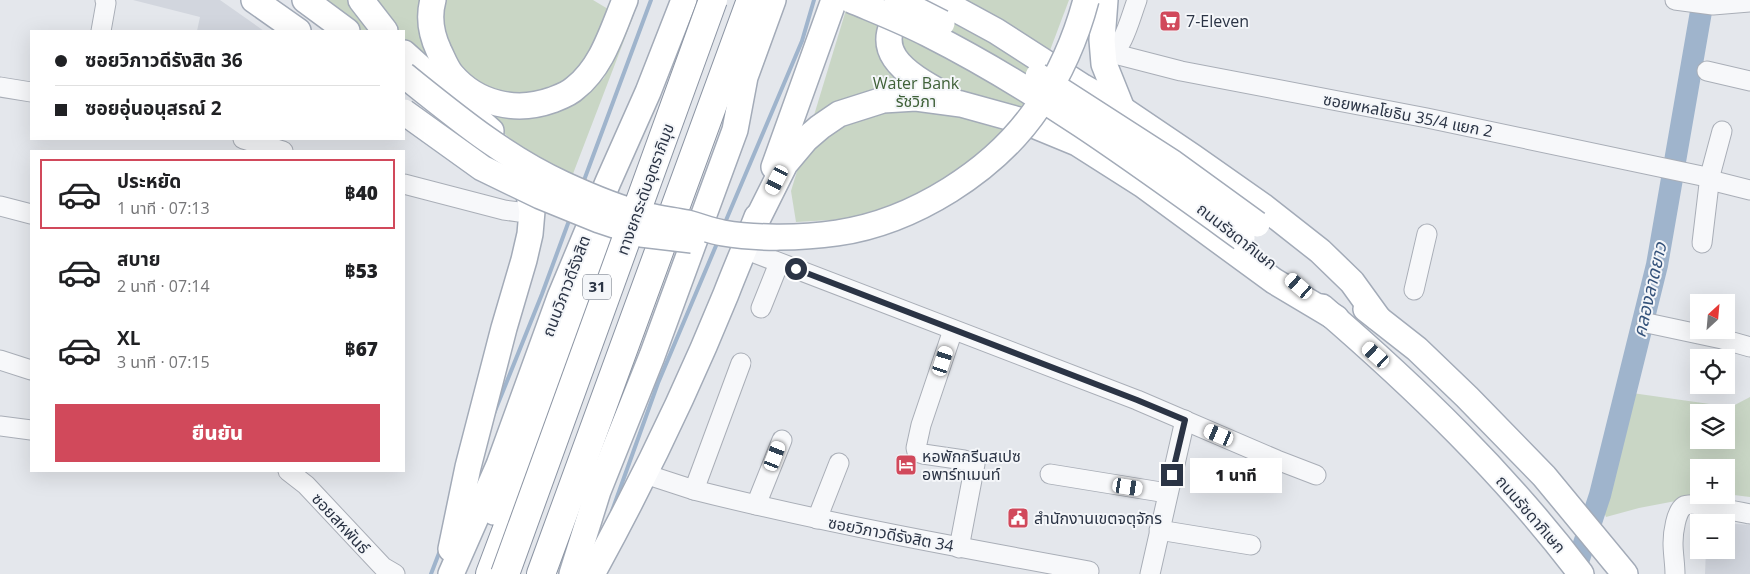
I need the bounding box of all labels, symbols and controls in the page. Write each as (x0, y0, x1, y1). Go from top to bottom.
supermarket icon: 7-Eleven (1158, 9, 1182, 33)
place label: 7-Eleven (1186, 10, 1249, 32)
text: ซอยวิภาวดีรังสิต 36 (85, 47, 243, 73)
park label: Water Bank รัชวิภา (873, 72, 960, 112)
street label: ซอยพหลโยธิน 35/4 แยก 2 (1321, 88, 1495, 142)
text: ซอยอุ่นอนุสรณ์ 2 (85, 95, 222, 121)
street label: ทางยกระดับอุตราภิมุข (611, 120, 679, 258)
car (763, 163, 790, 197)
text: ประหยัด (117, 168, 181, 194)
icon: car (57, 172, 102, 217)
text: ฿40 (345, 180, 378, 206)
text: 1 นาที · 07:13 (117, 197, 210, 219)
street label: ถนนรัชดาภิเษก (1192, 198, 1282, 274)
street label: ถนนวิภาวดีรังสิต (537, 232, 595, 340)
water label: คลองลาดยาว (1626, 239, 1672, 340)
text: สบาย (117, 246, 161, 272)
icon: car (57, 250, 102, 295)
text: ฿53 (345, 258, 378, 284)
route start (785, 258, 807, 280)
car (1282, 270, 1315, 302)
road number: 31 (583, 274, 611, 300)
text: 2 นาที · 07:14 (117, 275, 210, 297)
north arrow (1690, 294, 1735, 339)
map controls (1690, 294, 1735, 559)
text: XL (117, 325, 140, 351)
icon: car (57, 328, 102, 373)
text: ฿67 (345, 336, 378, 362)
car (1359, 339, 1392, 371)
car (931, 344, 954, 378)
button: locate (1690, 349, 1735, 394)
text: 3 นาที · 07:15 (117, 351, 210, 373)
button: ยืนยัน (55, 404, 380, 462)
button: layers (1690, 404, 1735, 449)
car (1202, 422, 1235, 448)
car (762, 439, 787, 473)
place label: หอพักกรีนสเปซ อพาร์ทเมนท์ (922, 445, 1021, 485)
hotel icon: หอพักกรีนสเปซ อพาร์ทเมนท์ (894, 453, 918, 477)
callout: 1 นาที (1190, 458, 1282, 492)
button: + (1690, 459, 1735, 504)
route end (1161, 464, 1183, 486)
text: 1 นาที (1215, 464, 1257, 486)
street label: ถนนรัชดาภิเษก (1491, 470, 1571, 558)
car (1112, 477, 1143, 497)
street label: ซอยสหพันธ์ (307, 488, 375, 558)
public building icon: สำนักงานเขตจตุจักร (1006, 506, 1030, 530)
place label: สำนักงานเขตจตุจักร (1034, 507, 1162, 529)
street label: ซอยวิภาวดีรังสิต 34 (826, 511, 956, 557)
button: − (1690, 514, 1735, 559)

